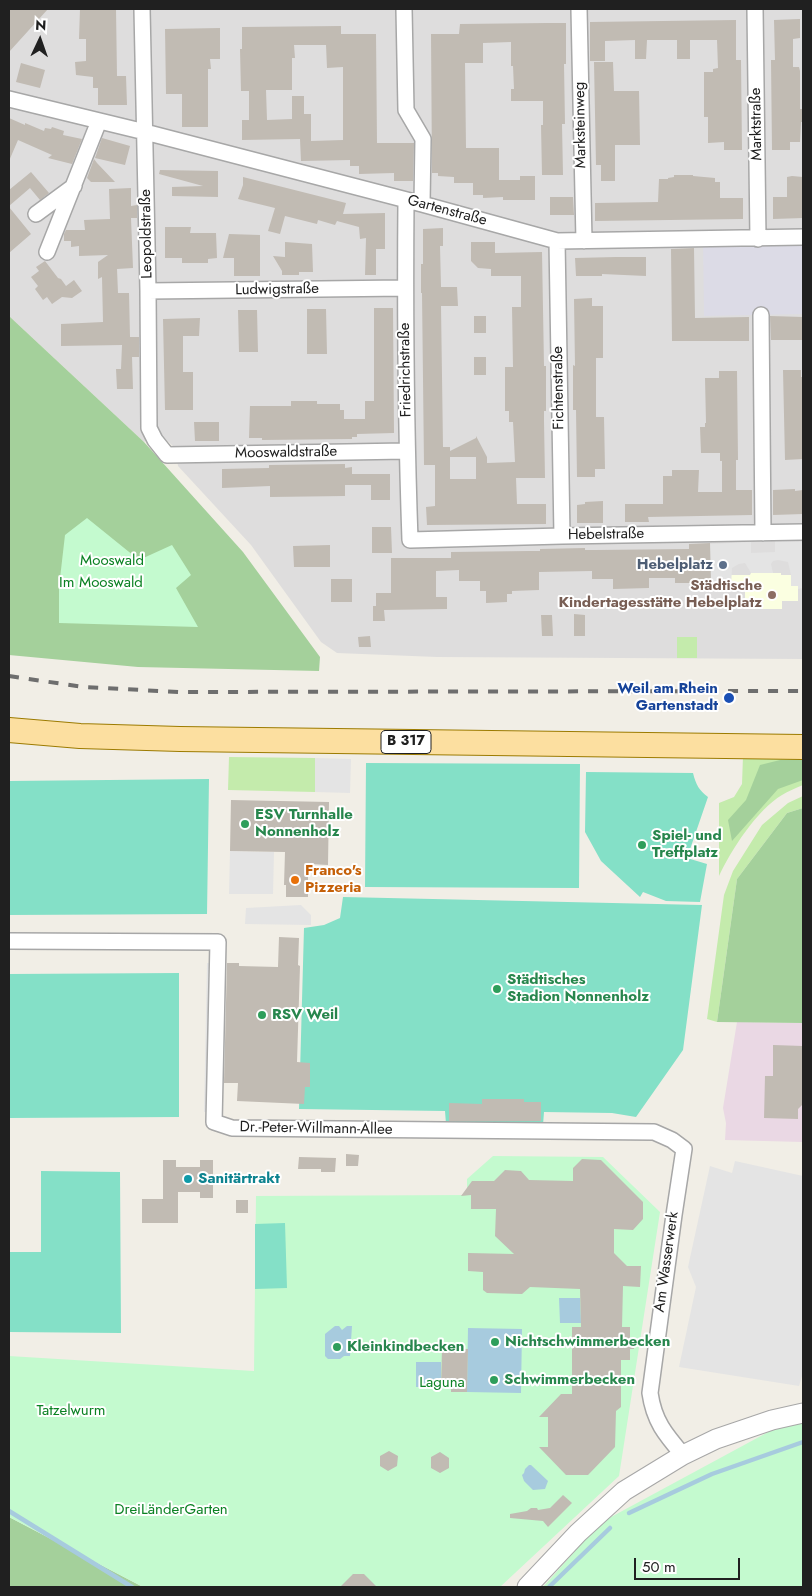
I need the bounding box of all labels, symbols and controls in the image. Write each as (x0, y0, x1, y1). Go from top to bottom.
north arrow (15, 15, 65, 65)
text: N (35, 15, 47, 35)
street label: Marksteinweg (571, 82, 591, 168)
street label: Marktstraße (747, 87, 767, 161)
street label: Leopoldstraße (137, 189, 157, 279)
street label: Gartenstraße (405, 192, 489, 230)
street label: Ludwigstraße (235, 280, 319, 300)
street label: Friedrichstraße (396, 322, 416, 418)
street label: Fichtenstraße (549, 346, 569, 430)
street label: Mooswaldstraße (235, 443, 337, 463)
street label: Hebelstraße (568, 525, 644, 545)
park label: Mooswald (80, 552, 144, 570)
place label: Hebelplatz (637, 556, 713, 574)
marker: Hebelplatz (717, 559, 729, 571)
park label: Im Mooswald (59, 574, 143, 592)
place label: Städtische Kindertagesstätte Hebelplatz (559, 577, 762, 612)
marker: Städtische Kindertagesstätte Hebelplatz (766, 589, 778, 601)
place label: Weil am Rhein Gartenstadt (617, 680, 718, 715)
marker: Weil am Rhein Gartenstadt (722, 691, 736, 705)
road number: B 317 (381, 730, 431, 754)
place label: ESV Turnhalle Nonnenholz (255, 806, 353, 841)
marker: ESV Turnhalle Nonnenholz (239, 818, 251, 830)
place label: Spiel- und Treffplatz (652, 827, 722, 862)
marker: Spiel- und Treffplatz (636, 839, 648, 851)
place label: Franco's Pizzeria (305, 862, 362, 897)
marker: Franco's Pizzeria (289, 874, 301, 886)
place label: Städtisches Stadion Nonnenholz (507, 971, 649, 1006)
marker: Städtisches Stadion Nonnenholz (491, 983, 503, 995)
place label: RSV Weil (272, 1006, 338, 1024)
marker: RSV Weil (256, 1009, 268, 1021)
street label: Dr.-Peter-Willmann-Allee (239, 1119, 393, 1139)
place label: Sanitärtrakt (198, 1170, 280, 1188)
marker: Sanitärtrakt (182, 1173, 194, 1185)
street label: Am Wasserwerk (651, 1210, 683, 1314)
place label: Nichtschwimmerbecken (505, 1333, 670, 1351)
marker: Nichtschwimmerbecken (489, 1336, 501, 1348)
place label: Kleinkindbecken (347, 1338, 464, 1356)
marker: Kleinkindbecken (331, 1341, 343, 1353)
place label: Schwimmerbecken (504, 1371, 635, 1389)
park label: Laguna (419, 1374, 465, 1392)
marker: Schwimmerbecken (488, 1374, 500, 1386)
park label: Tatzelwurm (36, 1402, 106, 1420)
park label: DreiLänderGarten (114, 1501, 228, 1519)
scale bar (637, 1548, 743, 1580)
text: 50 m (642, 1556, 676, 1578)

